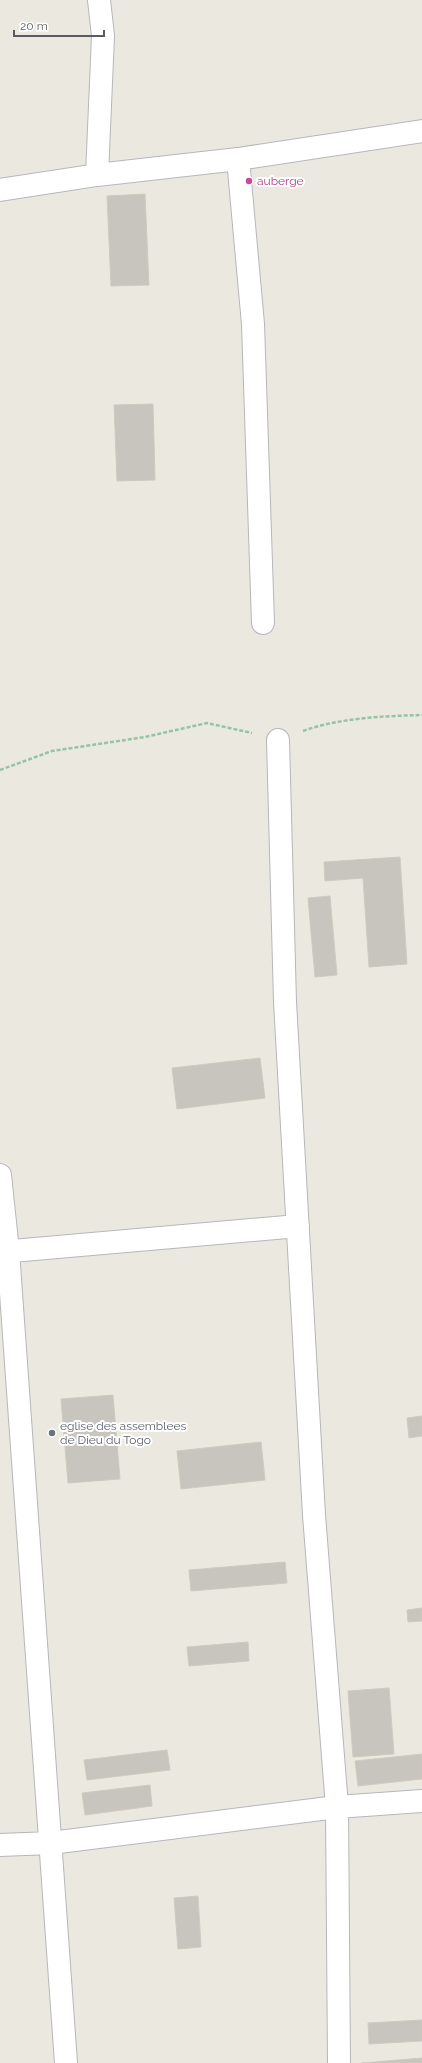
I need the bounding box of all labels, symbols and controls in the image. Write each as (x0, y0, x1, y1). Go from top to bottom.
scale bar (14, 12, 104, 38)
text: 20 m (20, 19, 48, 33)
place label: auberge (257, 174, 304, 188)
marker: auberge (244, 176, 254, 186)
place label: eglise des assemblees de Dieu du Togo (60, 1419, 187, 1447)
marker: eglise des assemblees de Dieu du Togo (47, 1428, 57, 1438)

